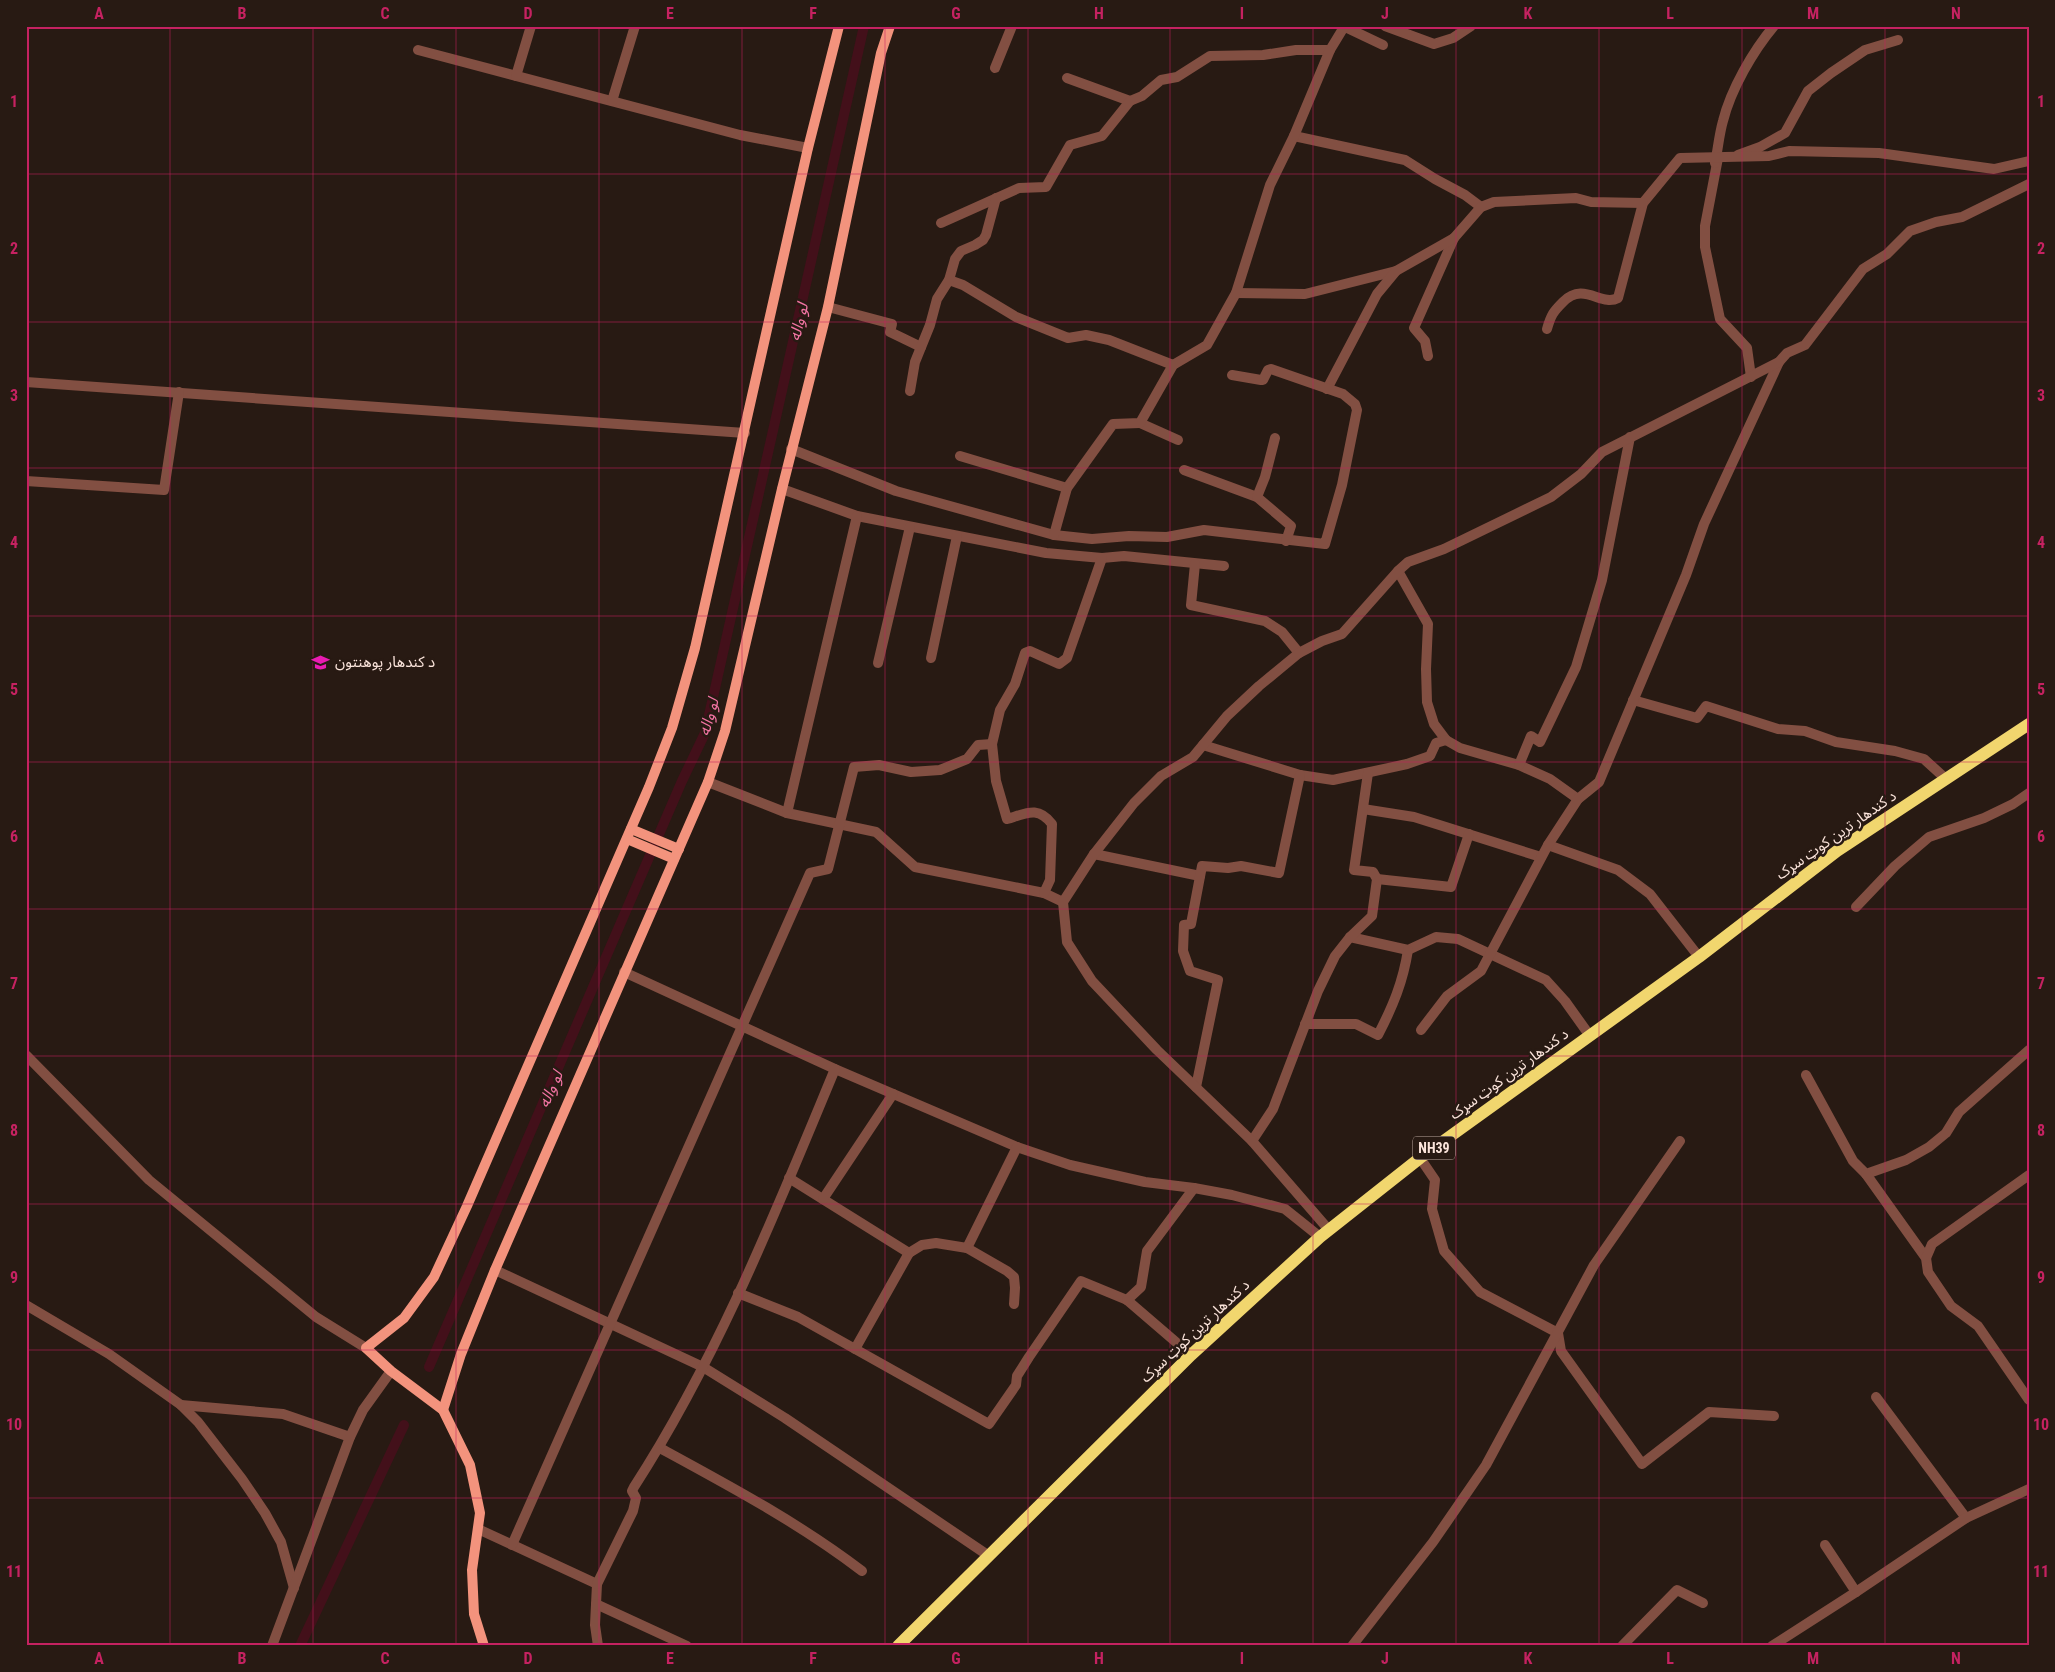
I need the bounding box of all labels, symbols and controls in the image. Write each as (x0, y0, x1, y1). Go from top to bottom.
text: A (94, 4, 104, 23)
text: B (238, 4, 247, 23)
text: C (380, 4, 390, 23)
text: D (523, 4, 533, 23)
text: E (666, 4, 674, 23)
text: F (809, 4, 817, 23)
text: G (951, 4, 961, 23)
text: H (1094, 4, 1104, 23)
text: I (1240, 4, 1244, 23)
text: J (1381, 4, 1389, 23)
text: K (1524, 4, 1533, 23)
text: L (1666, 4, 1674, 23)
text: M (1807, 4, 1819, 23)
text: N (1951, 4, 1961, 23)
text: 1 (10, 92, 18, 111)
text: 1 (2037, 92, 2045, 111)
text: 2 (10, 239, 18, 258)
text: 2 (2037, 239, 2045, 258)
water label: لو واله (785, 300, 812, 343)
text: 3 (10, 386, 18, 405)
text: 3 (2037, 386, 2045, 405)
text: 4 (10, 533, 18, 552)
text: 4 (2037, 533, 2045, 552)
school or university icon: د کندهار پوهنتون (311, 652, 331, 672)
place label: د کندهار پوهنتون (335, 653, 435, 672)
text: 5 (10, 680, 18, 699)
text: 5 (2037, 680, 2045, 699)
water label: لو واله (694, 694, 723, 738)
street label: د کندهار ترين کوټ سړک (1772, 787, 1900, 883)
text: 6 (10, 827, 18, 846)
text: 6 (2037, 827, 2045, 846)
text: 7 (10, 974, 18, 993)
text: 7 (2037, 974, 2045, 993)
street label: د کندهار ترين کوټ سړک (1446, 1025, 1572, 1123)
water label: لو واله (534, 1066, 568, 1111)
text: 8 (10, 1121, 18, 1140)
text: 8 (2037, 1121, 2045, 1140)
road number: NH39 (1413, 1136, 1455, 1160)
text: 9 (10, 1268, 18, 1287)
text: 9 (2037, 1268, 2045, 1287)
street label: د کندهار ترين کوټ سړک (1137, 1276, 1253, 1386)
text: 10 (6, 1415, 22, 1434)
text: 10 (2033, 1415, 2049, 1434)
text: 11 (6, 1562, 22, 1581)
text: 11 (2033, 1562, 2049, 1581)
text: A (94, 1649, 104, 1668)
text: B (238, 1649, 247, 1668)
text: C (380, 1649, 390, 1668)
text: D (523, 1649, 533, 1668)
text: E (666, 1649, 674, 1668)
text: F (809, 1649, 817, 1668)
text: G (951, 1649, 961, 1668)
text: H (1094, 1649, 1104, 1668)
text: I (1240, 1649, 1244, 1668)
text: J (1381, 1649, 1389, 1668)
text: K (1524, 1649, 1533, 1668)
text: L (1666, 1649, 1674, 1668)
text: M (1807, 1649, 1819, 1668)
text: N (1951, 1649, 1961, 1668)

